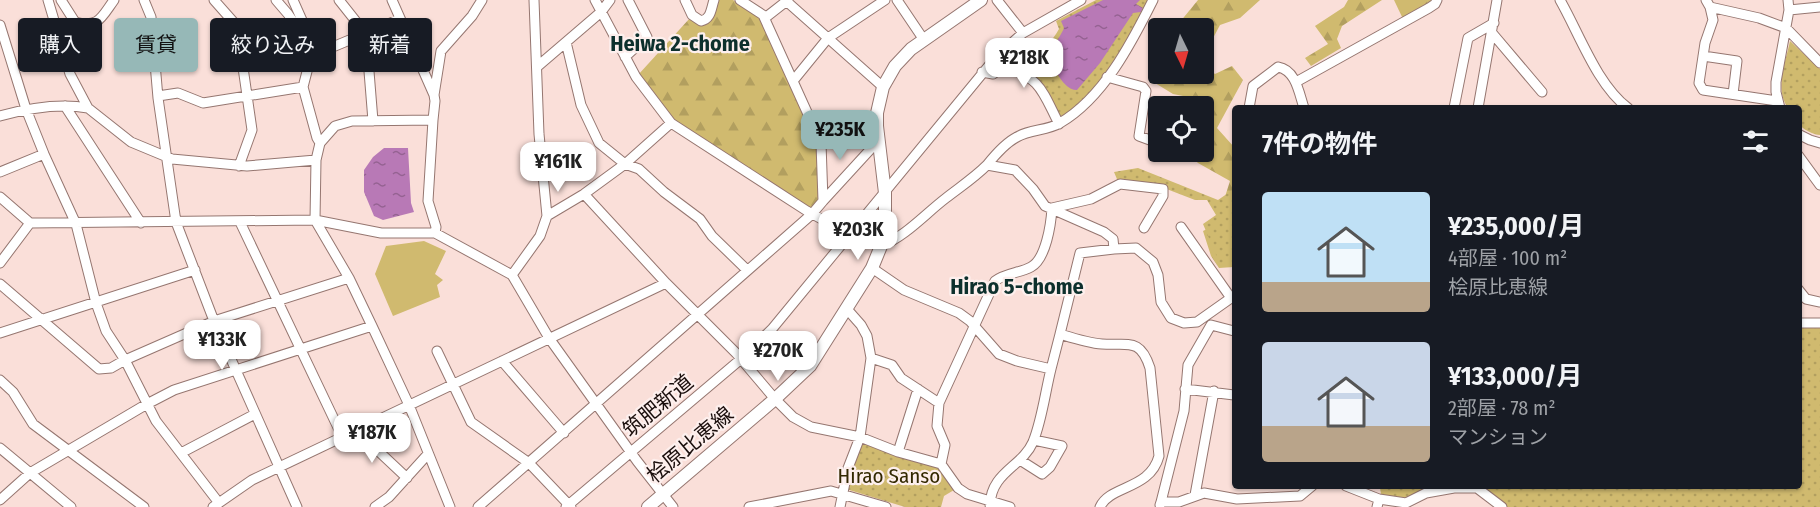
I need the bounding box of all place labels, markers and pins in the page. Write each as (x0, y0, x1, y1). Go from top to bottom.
pin: ¥218K (982, 38, 1066, 89)
pin: ¥235K (798, 110, 882, 161)
pin: ¥161K (516, 142, 600, 193)
pin: ¥203K (816, 210, 900, 261)
pin: ¥133K (180, 320, 264, 371)
pin: ¥270K (736, 331, 820, 382)
pin: ¥187K (330, 413, 414, 464)

